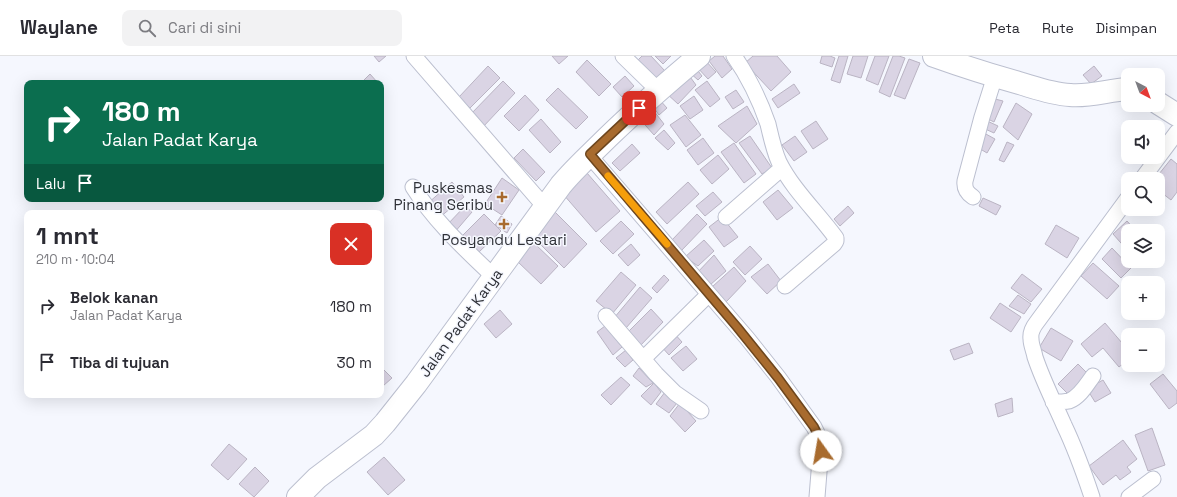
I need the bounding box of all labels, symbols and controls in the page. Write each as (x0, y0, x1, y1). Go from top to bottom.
search box (122, 10, 402, 46)
text: Waylane (20, 15, 98, 40)
icon: search (136, 17, 158, 39)
text: Cari di sini (168, 18, 241, 37)
text: Peta (989, 19, 1020, 37)
text: Rute (1042, 19, 1074, 37)
text: Disimpan (1096, 19, 1157, 37)
north arrow (1121, 68, 1165, 112)
map controls (1121, 68, 1165, 372)
pin (622, 91, 656, 125)
text: 180 m (102, 93, 181, 129)
icon: right (36, 96, 88, 148)
icon: arrive (628, 97, 650, 119)
button: sound (1121, 120, 1165, 164)
text: Jalan Padat Karya (102, 128, 257, 151)
icon: arrive (74, 172, 96, 194)
button: search (1121, 172, 1165, 216)
text: Lalu (36, 174, 66, 193)
place label: Puskesmas Pinang Seribu (394, 178, 493, 214)
marker: Puskesmas Pinang Seribu (496, 191, 508, 203)
marker: Posyandu Lestari (498, 218, 510, 230)
text: 1 mnt (36, 220, 99, 251)
button: close (330, 223, 372, 265)
button: layers (1121, 224, 1165, 268)
place label: Posyandu Lestari (441, 230, 567, 249)
text: 210 m · 10:04 (36, 251, 115, 268)
street label: Jalan Padat Karya (415, 264, 507, 381)
button: + (1121, 276, 1165, 320)
text: Belok kanan (70, 288, 158, 307)
icon: right (36, 295, 58, 317)
text: 180 m (330, 297, 372, 316)
text: Jalan Padat Karya (70, 307, 182, 324)
button: − (1121, 328, 1165, 372)
icon: arrive (36, 351, 58, 373)
text: Tiba di tujuan (70, 353, 169, 372)
text: 30 m (337, 353, 372, 372)
position arrow (800, 430, 842, 472)

